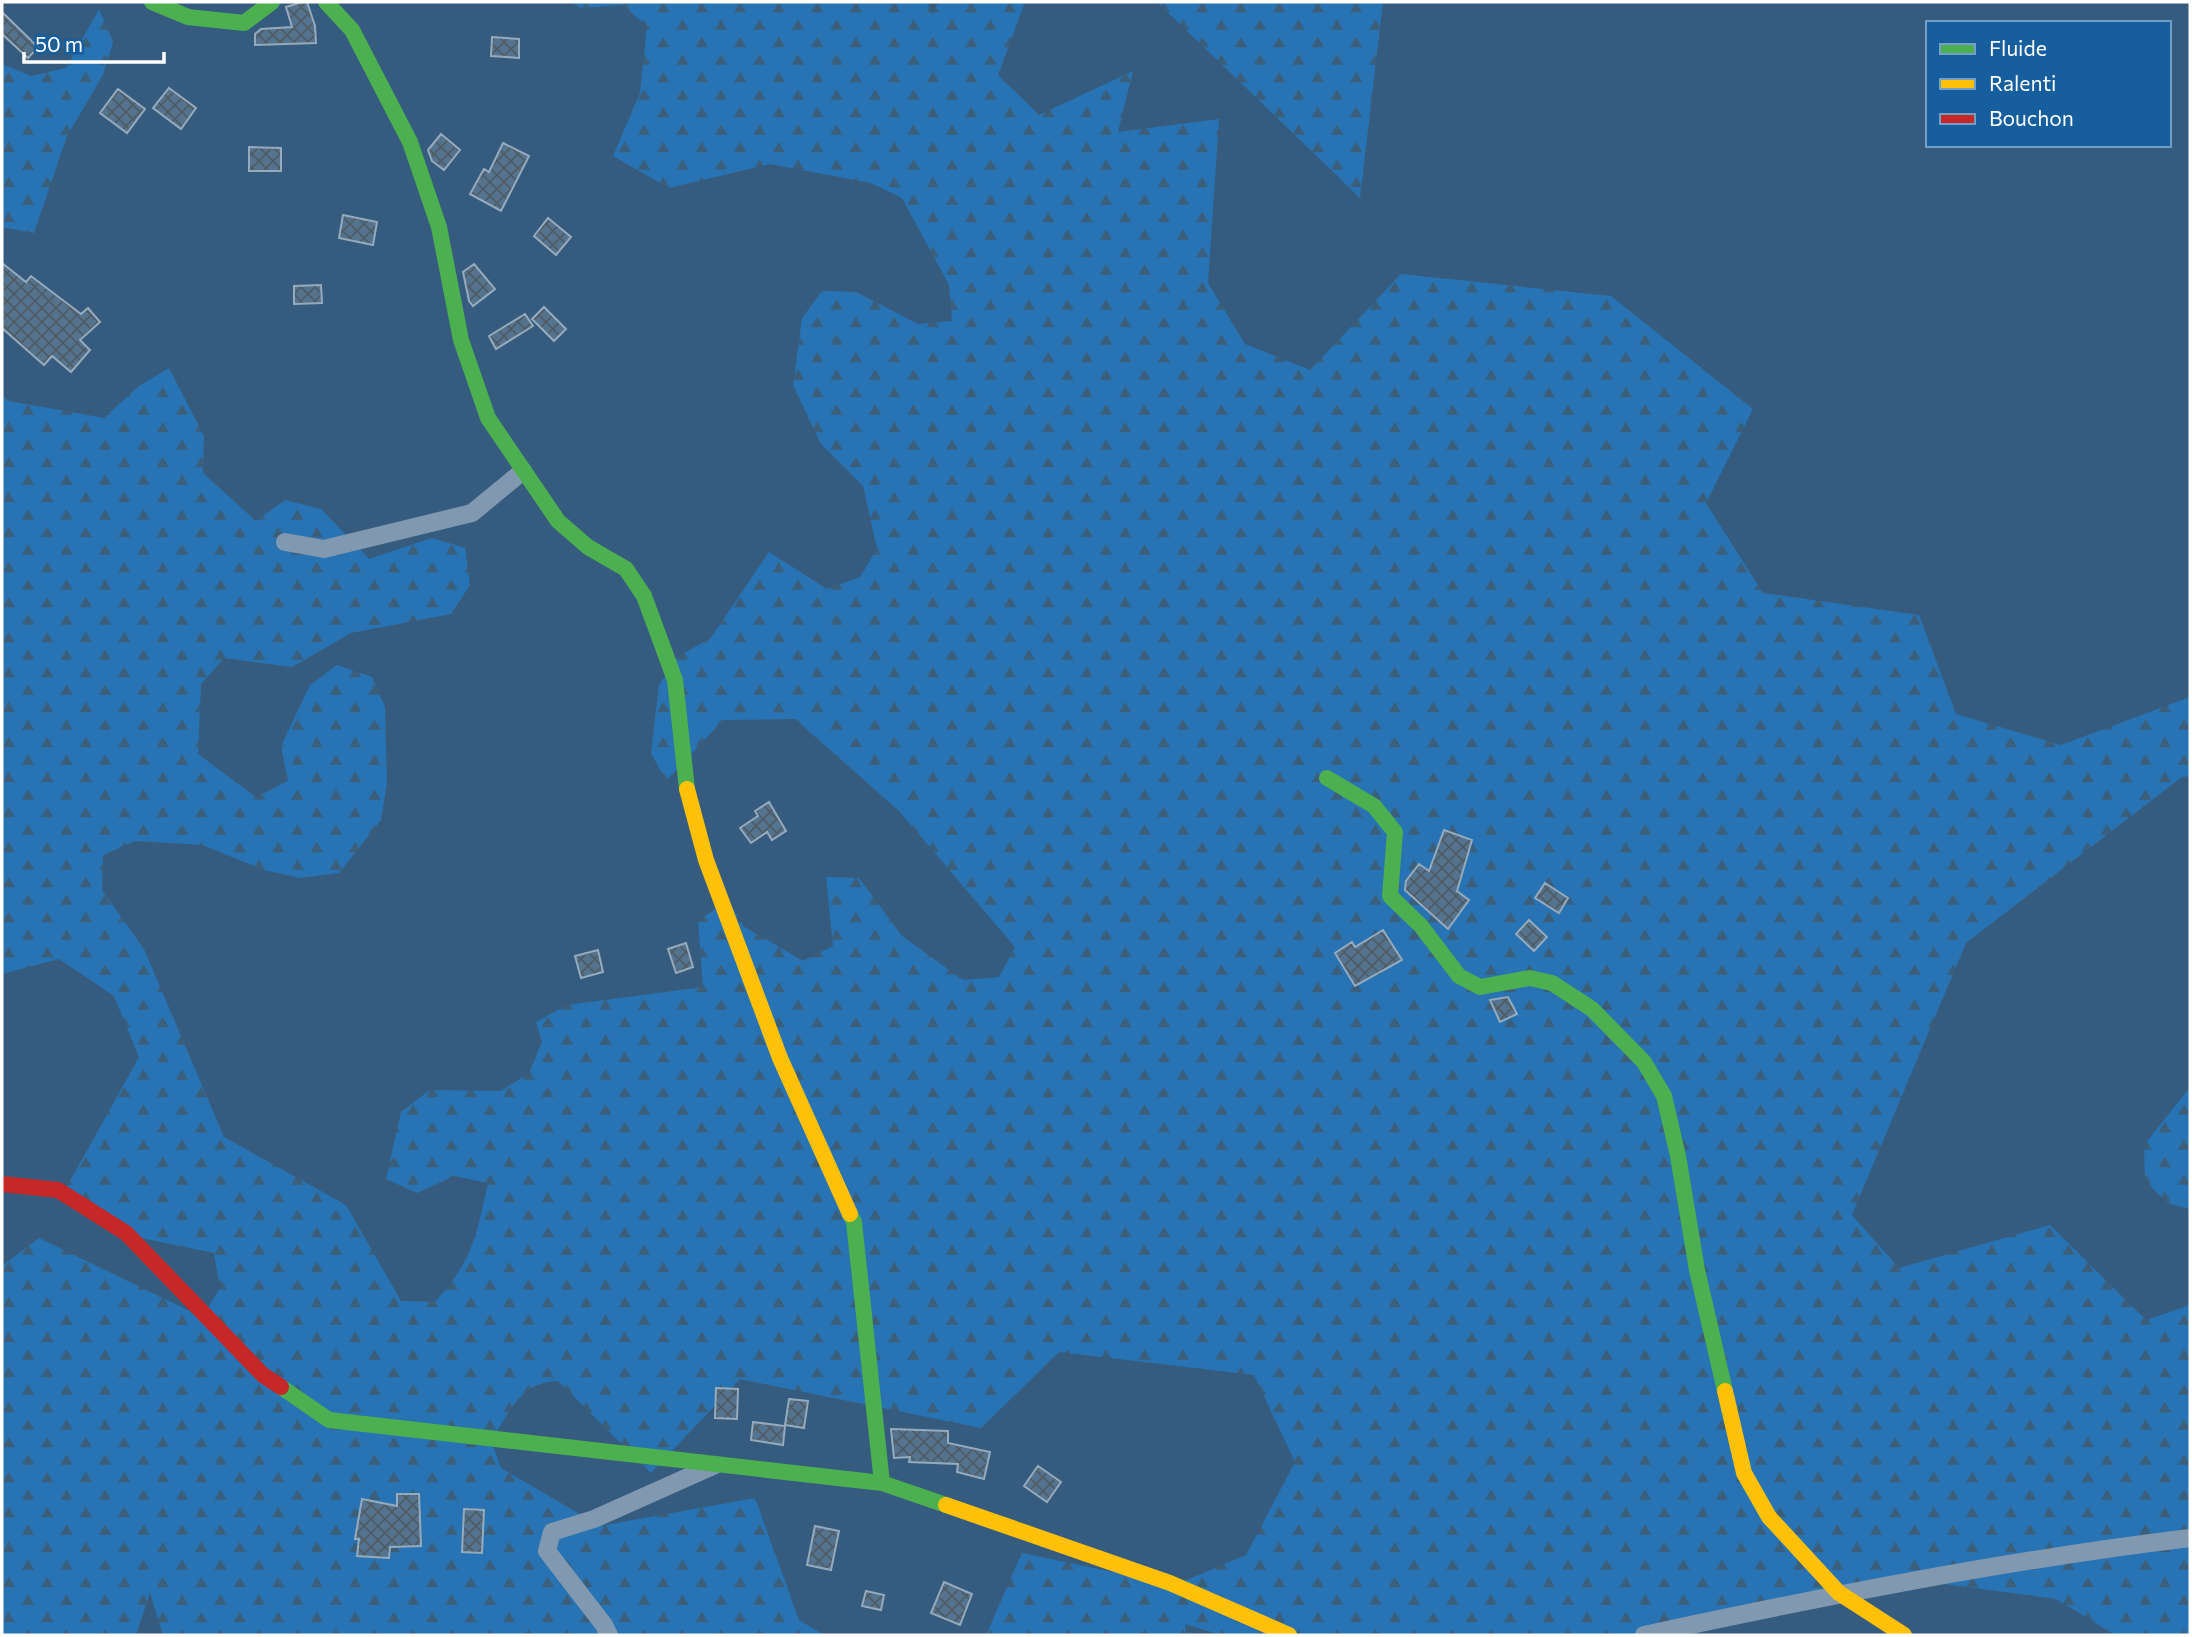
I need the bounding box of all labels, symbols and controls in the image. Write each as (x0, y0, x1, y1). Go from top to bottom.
scale bar (24, 21, 164, 65)
legend (1926, 21, 2171, 147)
text: 50 m (35, 31, 83, 56)
text: Fluide (1989, 35, 2047, 60)
text: Ralenti (1989, 70, 2056, 95)
text: Bouchon (1989, 105, 2074, 130)

